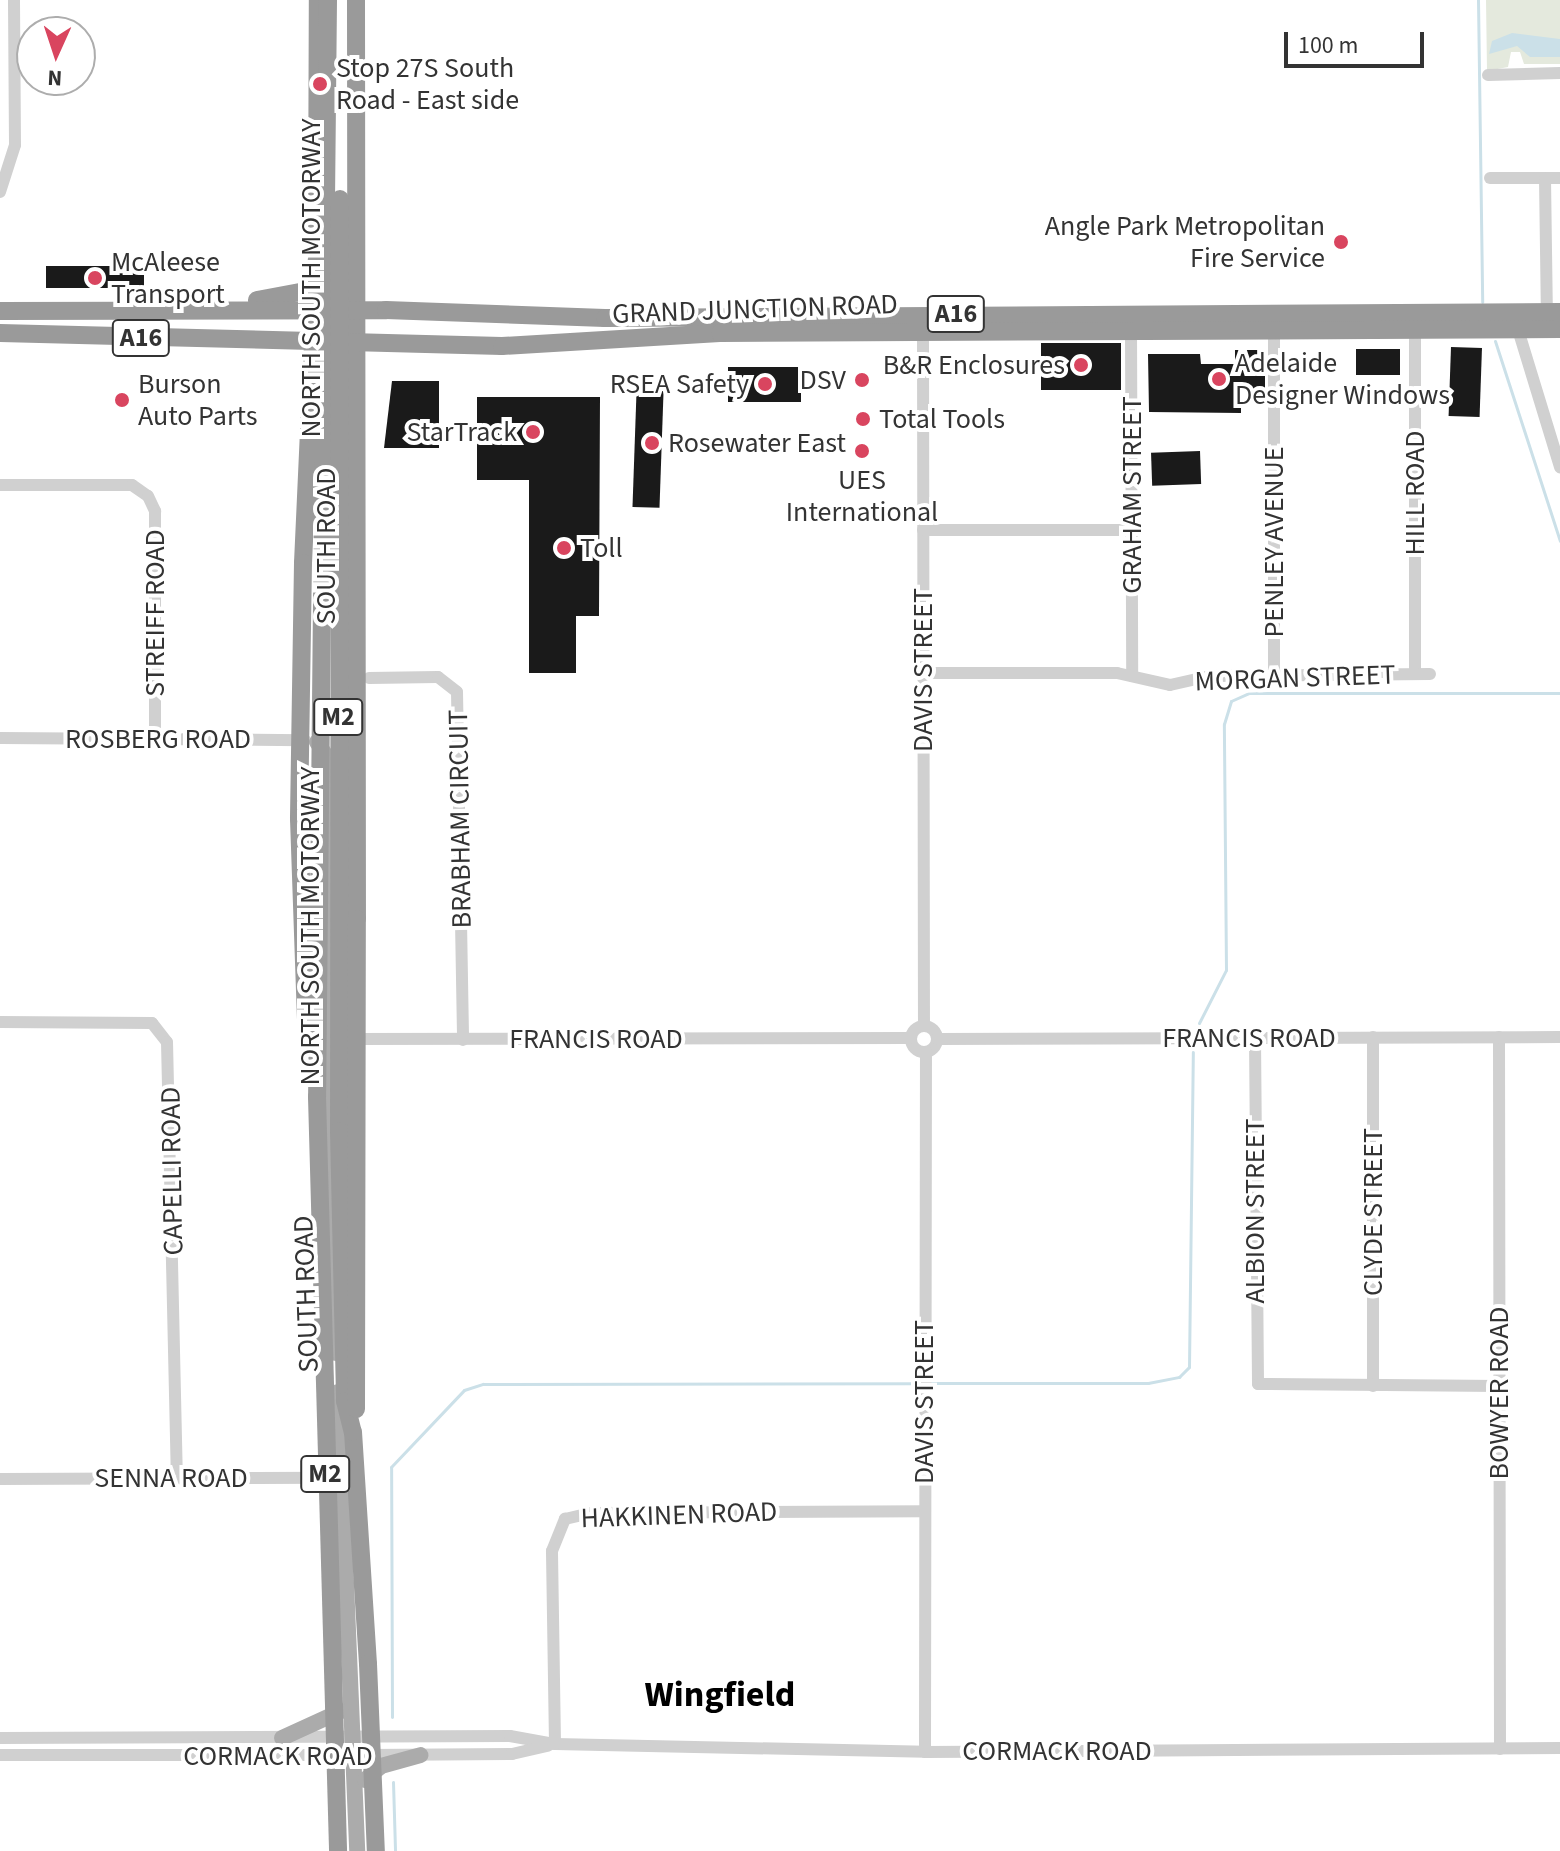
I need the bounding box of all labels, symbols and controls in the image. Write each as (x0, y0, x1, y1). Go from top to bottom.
north arrow (16, 16, 96, 96)
scale bar (1288, 16, 1428, 66)
text: 100 m (1298, 28, 1358, 63)
place label: Stop 27S South Road - East side (336, 51, 519, 117)
text: N (47, 62, 63, 94)
marker: Stop 27S South Road - East side (311, 75, 329, 93)
street label: NORTH SOUTH MOTORWAY (294, 118, 328, 438)
place label: Angle Park Metropolitan Fire Service (1045, 209, 1325, 275)
marker: Angle Park Metropolitan Fire Service (1332, 233, 1350, 251)
place label: McAleese Transport (111, 245, 225, 311)
marker: McAleese Transport (86, 269, 104, 287)
street label: GRAND JUNCTION ROAD (612, 287, 898, 331)
road number: A16 (926, 292, 986, 336)
road number: A16 (111, 316, 171, 360)
place label: Adelaide Designer Windows (1235, 346, 1450, 412)
place label: B&R Enclosures (883, 348, 1065, 382)
marker: B&R Enclosures (1072, 356, 1090, 374)
place label: DSV (799, 363, 846, 397)
place label: Burson Auto Parts (138, 367, 258, 433)
place label: RSEA Safety (610, 367, 749, 401)
marker: Adelaide Designer Windows (1210, 370, 1228, 388)
marker: DSV (853, 371, 871, 389)
marker: RSEA Safety (756, 375, 774, 393)
marker: Burson Auto Parts (113, 391, 131, 409)
street label: GRAHAM STREET (1115, 396, 1149, 594)
place label: Total Tools (879, 402, 1005, 436)
marker: Total Tools (854, 410, 872, 428)
place label: StarTrack (407, 415, 517, 449)
marker: StarTrack (524, 423, 542, 441)
place label: Rosewater East (668, 426, 846, 460)
street label: HILL ROAD (1398, 430, 1432, 556)
marker: Rosewater East (643, 434, 661, 452)
marker: UES International (853, 442, 871, 460)
street label: PENLEY AVENUE (1257, 447, 1291, 637)
place label: UES International (786, 463, 938, 529)
street label: SOUTH ROAD (309, 467, 343, 625)
street label: STREIFF ROAD (138, 529, 172, 697)
place label: Toll (580, 531, 623, 565)
marker: Toll (555, 539, 573, 557)
street label: DAVIS STREET (906, 588, 940, 752)
street label: MORGAN STREET (1194, 658, 1396, 698)
road number: M2 (312, 695, 364, 739)
street label: BRABHAM CIRCUIT (441, 709, 479, 929)
street label: ROSBERG ROAD (65, 722, 251, 756)
street label: NORTH SOUTH MOTORWAY (293, 766, 327, 1086)
street label: FRANCIS ROAD (1162, 1021, 1336, 1055)
street label: FRANCIS ROAD (509, 1022, 683, 1056)
street label: CAPELLI ROAD (154, 1086, 190, 1256)
street label: ALBION STREET (1238, 1119, 1272, 1303)
street label: CLYDE STREET (1356, 1128, 1390, 1296)
street label: SOUTH ROAD (286, 1215, 326, 1373)
street label: BOWYER ROAD (1482, 1306, 1516, 1480)
street label: DAVIS STREET (907, 1320, 941, 1484)
road number: M2 (299, 1452, 351, 1496)
street label: SENNA ROAD (94, 1461, 248, 1495)
street label: HAKKINEN ROAD (580, 1495, 778, 1535)
district label: Wingfield (645, 1673, 795, 1717)
street label: CORMACK ROAD (962, 1734, 1152, 1768)
street label: CORMACK ROAD (183, 1739, 373, 1773)

